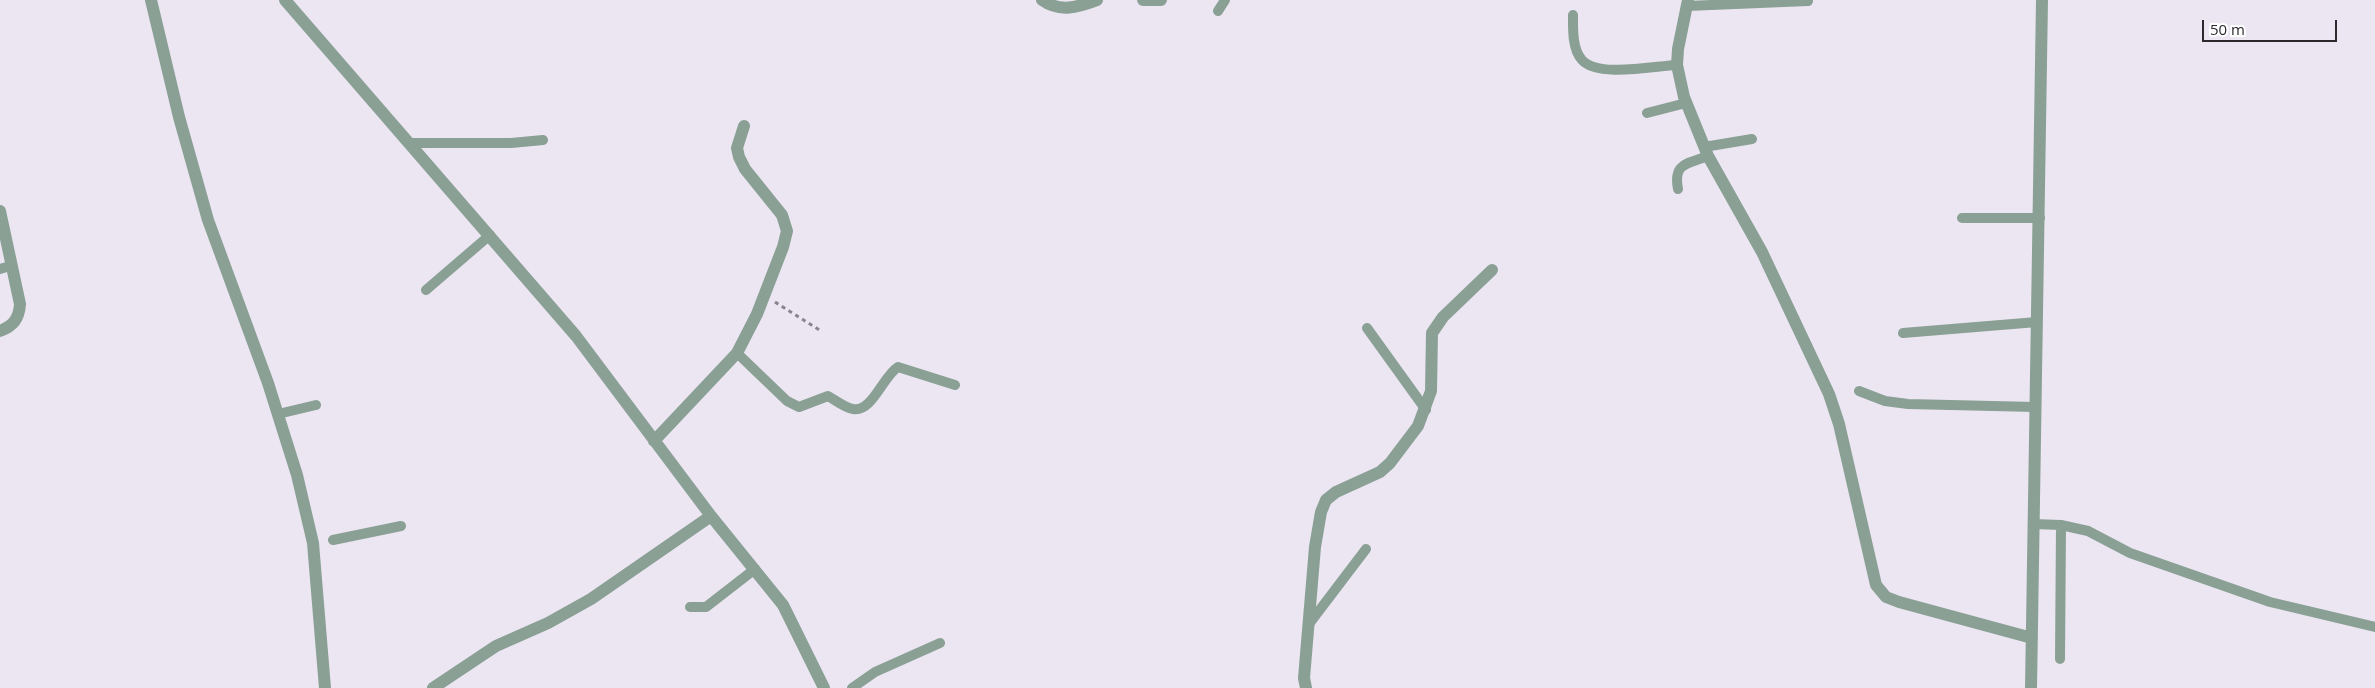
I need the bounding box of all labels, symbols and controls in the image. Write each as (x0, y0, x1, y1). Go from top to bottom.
scale bar (2205, 10, 2340, 42)
text: 50 m (2210, 19, 2245, 39)

